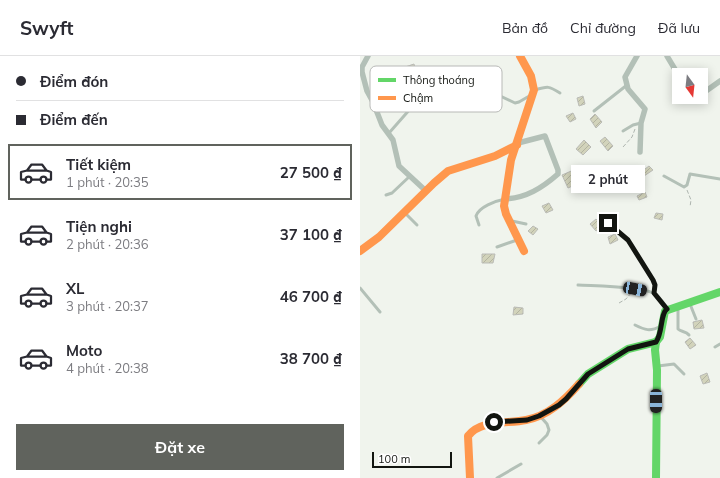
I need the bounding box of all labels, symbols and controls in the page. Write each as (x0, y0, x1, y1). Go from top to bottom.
text: Swyft (20, 16, 74, 40)
text: Bản đồ (502, 19, 548, 37)
text: Chỉ đường (570, 19, 636, 37)
text: Đã lưu (658, 19, 700, 37)
legend (370, 66, 502, 112)
north arrow (672, 68, 708, 104)
map controls (672, 68, 708, 104)
text: Điểm đón (40, 72, 108, 91)
text: Thông thoáng (403, 73, 475, 87)
text: Chậm (403, 91, 433, 105)
text: Điểm đến (40, 110, 108, 129)
icon: car (18, 154, 54, 190)
text: Tiết kiệm (66, 155, 131, 174)
text: 27 500 ₫ (280, 163, 342, 182)
callout: 2 phút (571, 165, 645, 193)
text: 2 phút (588, 171, 628, 187)
text: 1 phút · 20:35 (66, 174, 149, 190)
route end (599, 214, 617, 232)
icon: car (18, 216, 54, 252)
text: Tiện nghi (66, 217, 132, 236)
text: 37 100 ₫ (280, 225, 342, 244)
text: 2 phút · 20:36 (66, 236, 149, 252)
icon: car (18, 278, 54, 314)
text: XL (66, 279, 84, 298)
car (622, 281, 648, 297)
text: 46 700 ₫ (280, 287, 342, 306)
text: 3 phút · 20:37 (66, 298, 149, 314)
icon: car (18, 340, 54, 376)
text: Moto (66, 341, 102, 360)
text: 38 700 ₫ (280, 349, 342, 368)
text: 4 phút · 20:38 (66, 360, 149, 376)
car (650, 389, 662, 413)
route start (485, 413, 503, 431)
button: Đặt xe (16, 424, 344, 470)
scale bar (372, 450, 452, 469)
text: 100 m (378, 452, 410, 466)

